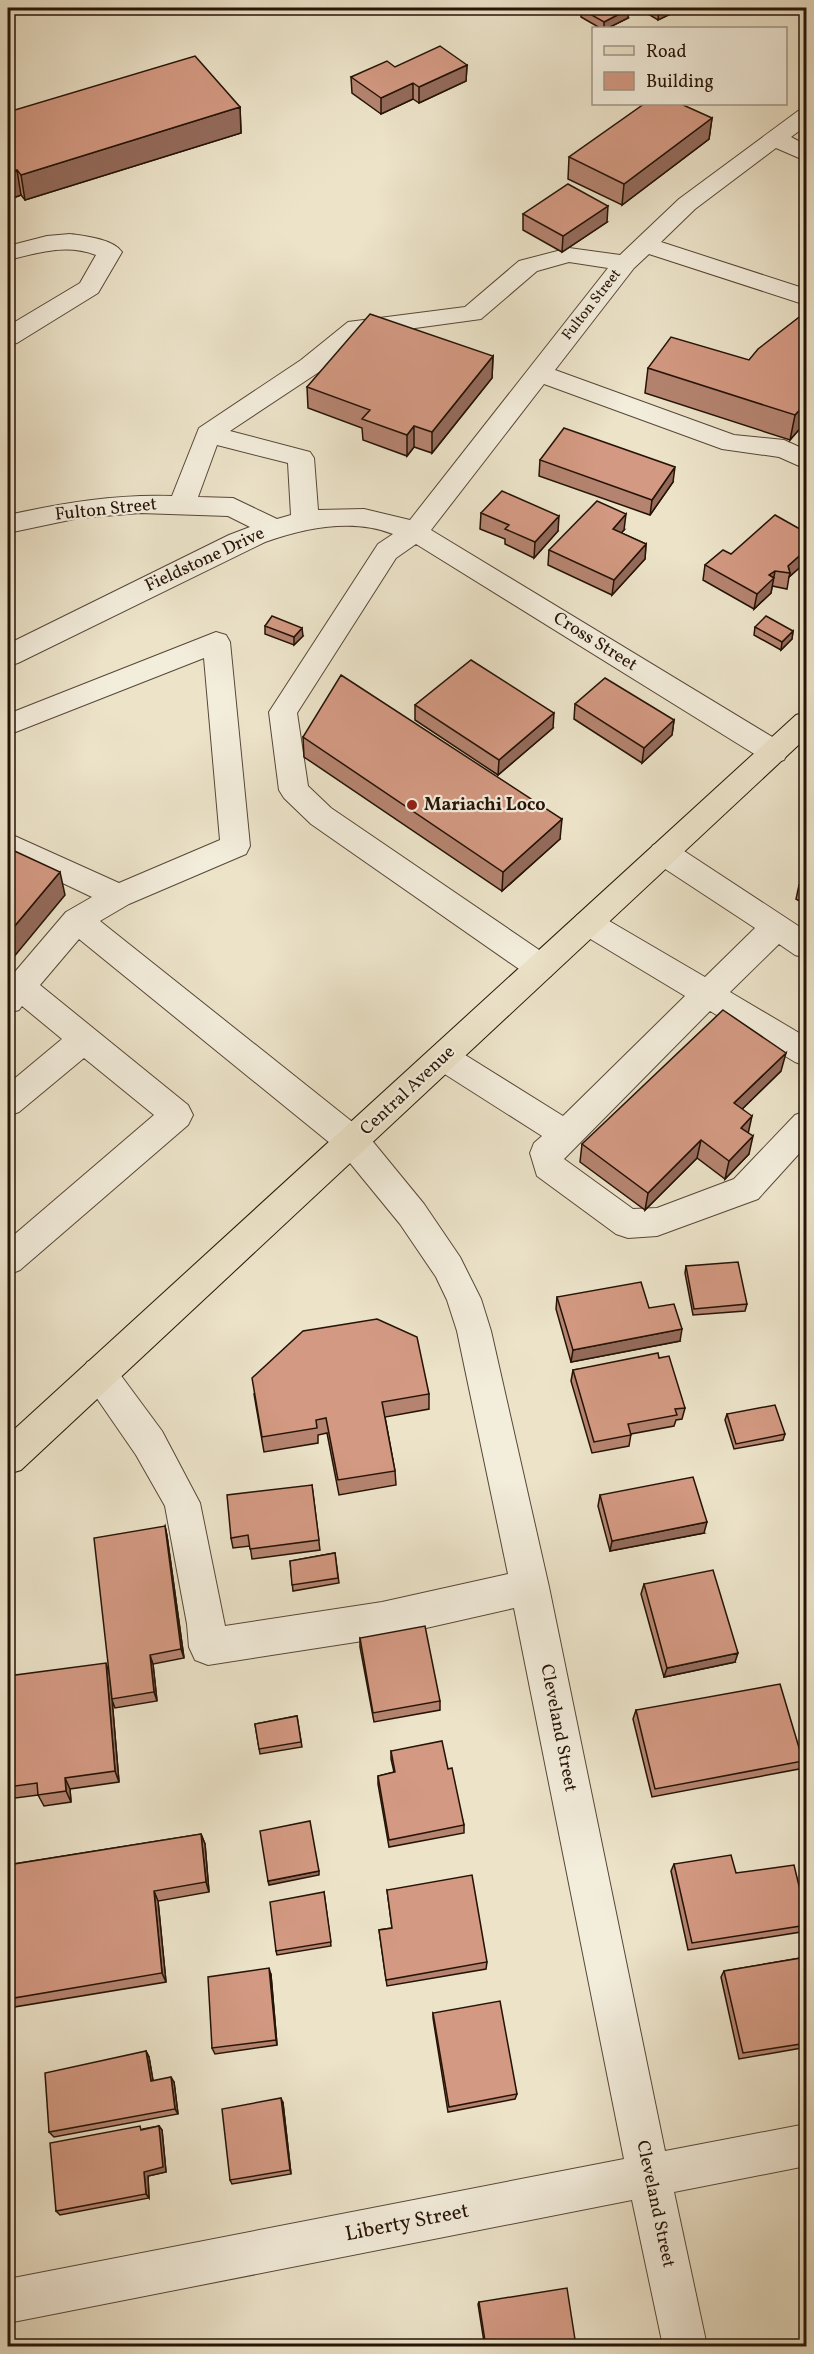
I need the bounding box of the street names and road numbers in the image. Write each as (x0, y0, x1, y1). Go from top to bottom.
street label: Fulton Street (557, 265, 627, 345)
street label: Fulton Street (54, 492, 158, 528)
street label: Fieldstone Drive (141, 521, 269, 599)
street label: Cross Street (548, 606, 642, 678)
street label: Central Avenue (355, 1040, 461, 1142)
street label: Cleveland Street (533, 1662, 583, 1794)
street label: Cleveland Street (629, 2138, 681, 2270)
street label: Liberty Street (343, 2197, 471, 2249)

